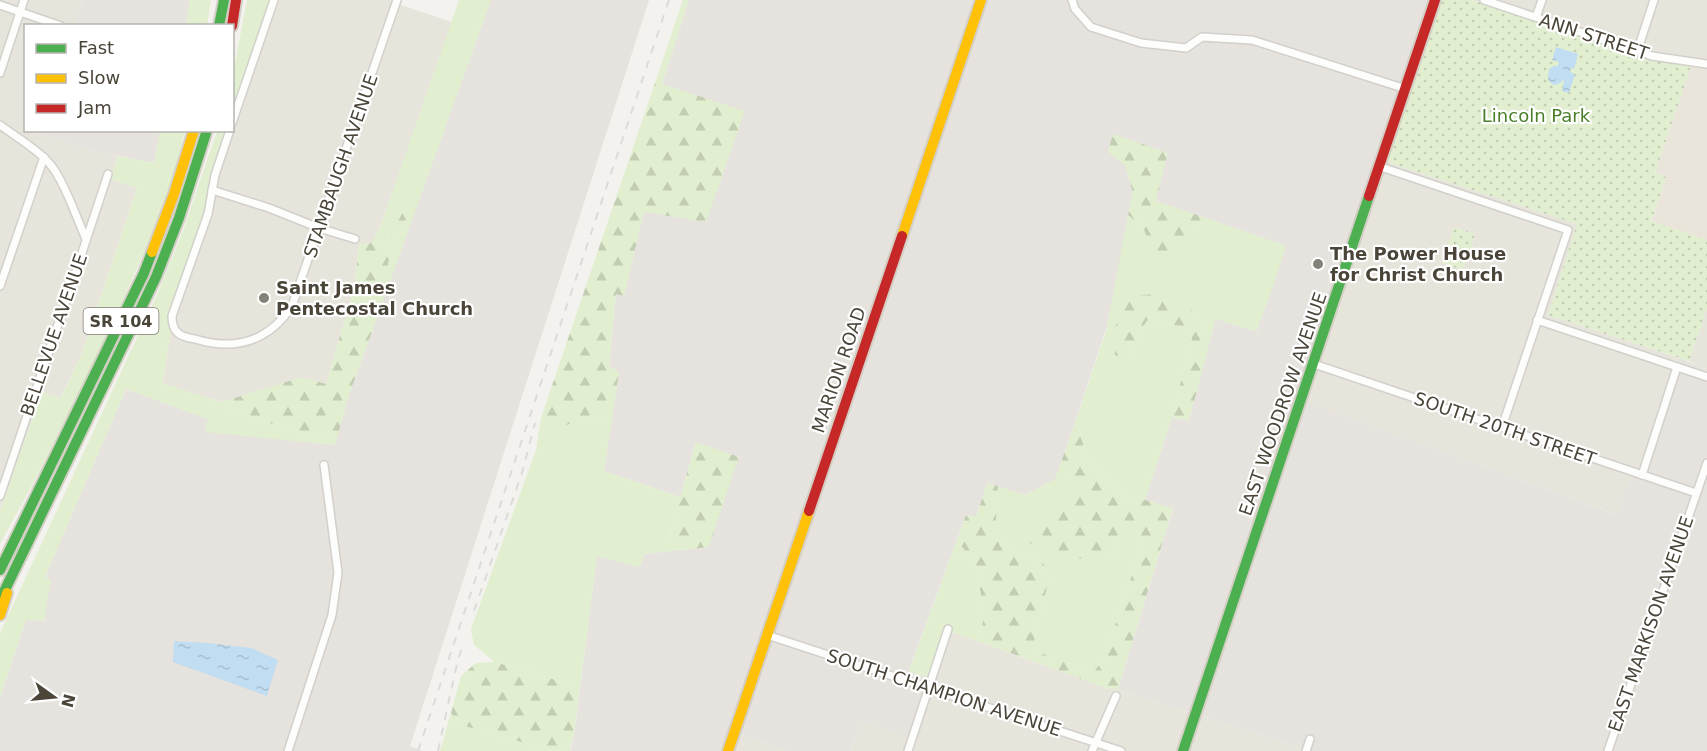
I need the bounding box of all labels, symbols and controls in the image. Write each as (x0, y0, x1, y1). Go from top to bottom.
street label: ANN STREET (1537, 9, 1652, 64)
legend (24, 24, 234, 132)
text: Fast (78, 37, 114, 58)
text: Slow (78, 67, 120, 88)
street label: STAMBAUGH AVENUE (299, 71, 382, 260)
text: Jam (77, 97, 112, 118)
park label: Lincoln Park (1482, 105, 1591, 126)
place label: The Power House for Christ Church (1330, 243, 1506, 285)
street label: BELLEVUE AVENUE (16, 251, 91, 419)
marker: The Power House for Christ Church (1311, 257, 1325, 271)
place label: Saint James Pentecostal Church (276, 277, 473, 319)
street label: EAST WOODROW AVENUE (1234, 289, 1331, 518)
marker: Saint James Pentecostal Church (257, 291, 271, 305)
street label: MARION ROAD (807, 304, 870, 435)
road number: SR 104 (84, 308, 158, 334)
street label: SOUTH 20TH STREET (1412, 388, 1600, 470)
street label: EAST MARKISON AVENUE (1604, 513, 1697, 735)
street label: SOUTH CHAMPION AVENUE (824, 645, 1064, 740)
north arrow (24, 667, 84, 727)
text: N (57, 692, 79, 710)

